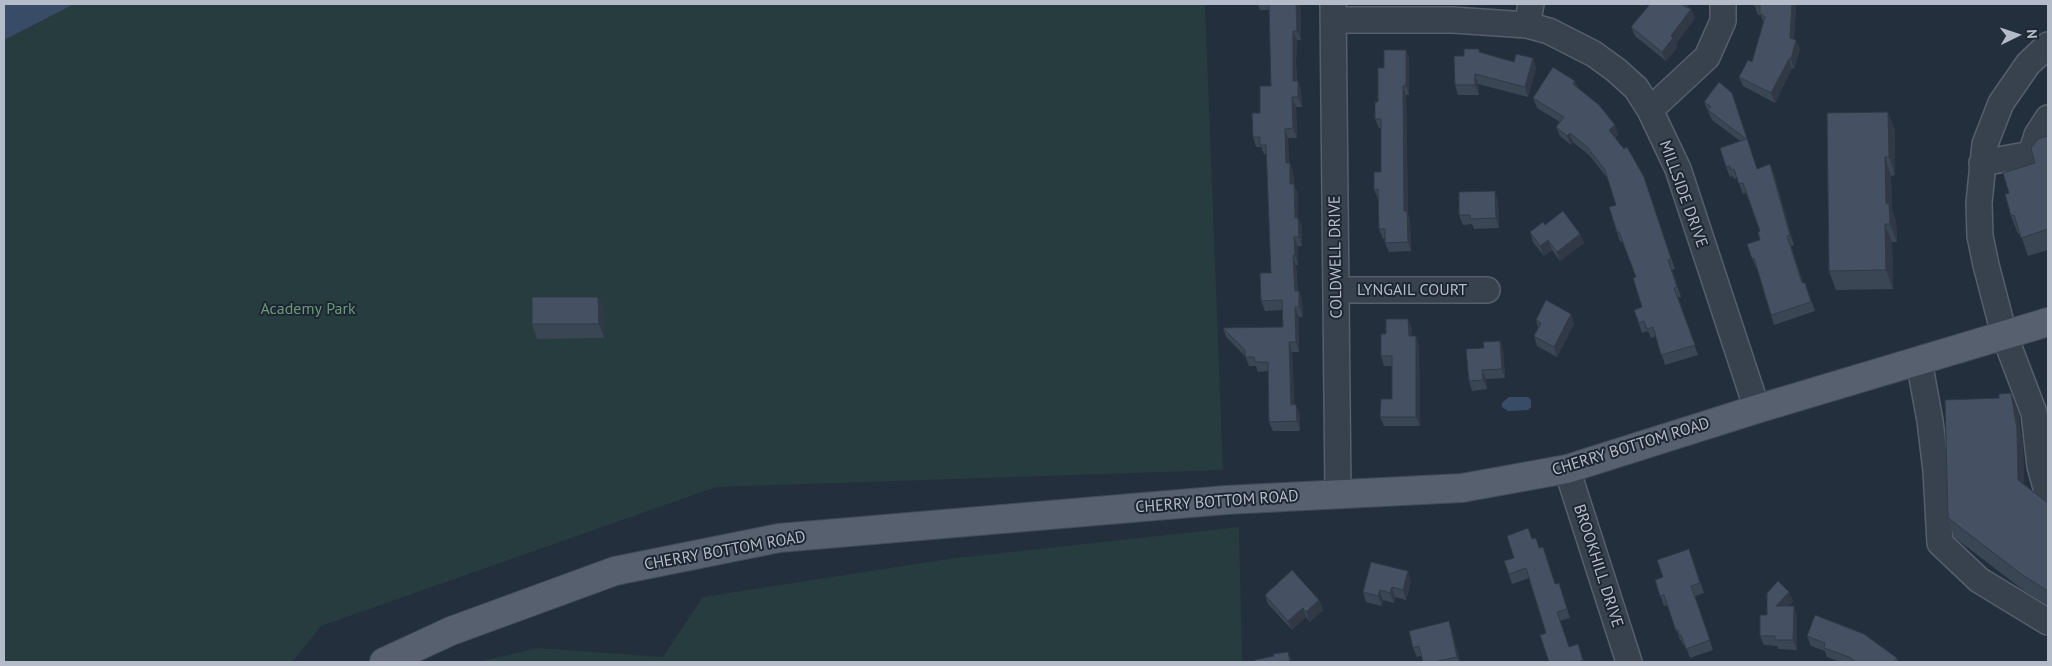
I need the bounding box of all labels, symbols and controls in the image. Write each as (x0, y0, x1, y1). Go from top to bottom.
north arrow (1992, 10, 2042, 60)
text: N (2023, 29, 2041, 39)
street label: MILLSIDE DRIVE (1655, 138, 1711, 250)
street label: COLDWELL DRIVE (1325, 195, 1347, 319)
street label: LYNGAIL COURT (1357, 280, 1467, 300)
park label: Academy Park (260, 299, 356, 319)
street label: CHERRY BOTTOM ROAD (1550, 414, 1712, 480)
street label: CHERRY BOTTOM ROAD (1135, 487, 1299, 517)
street label: BROOKHILL DRIVE (1569, 502, 1627, 630)
street label: CHERRY BOTTOM ROAD (643, 527, 807, 575)

